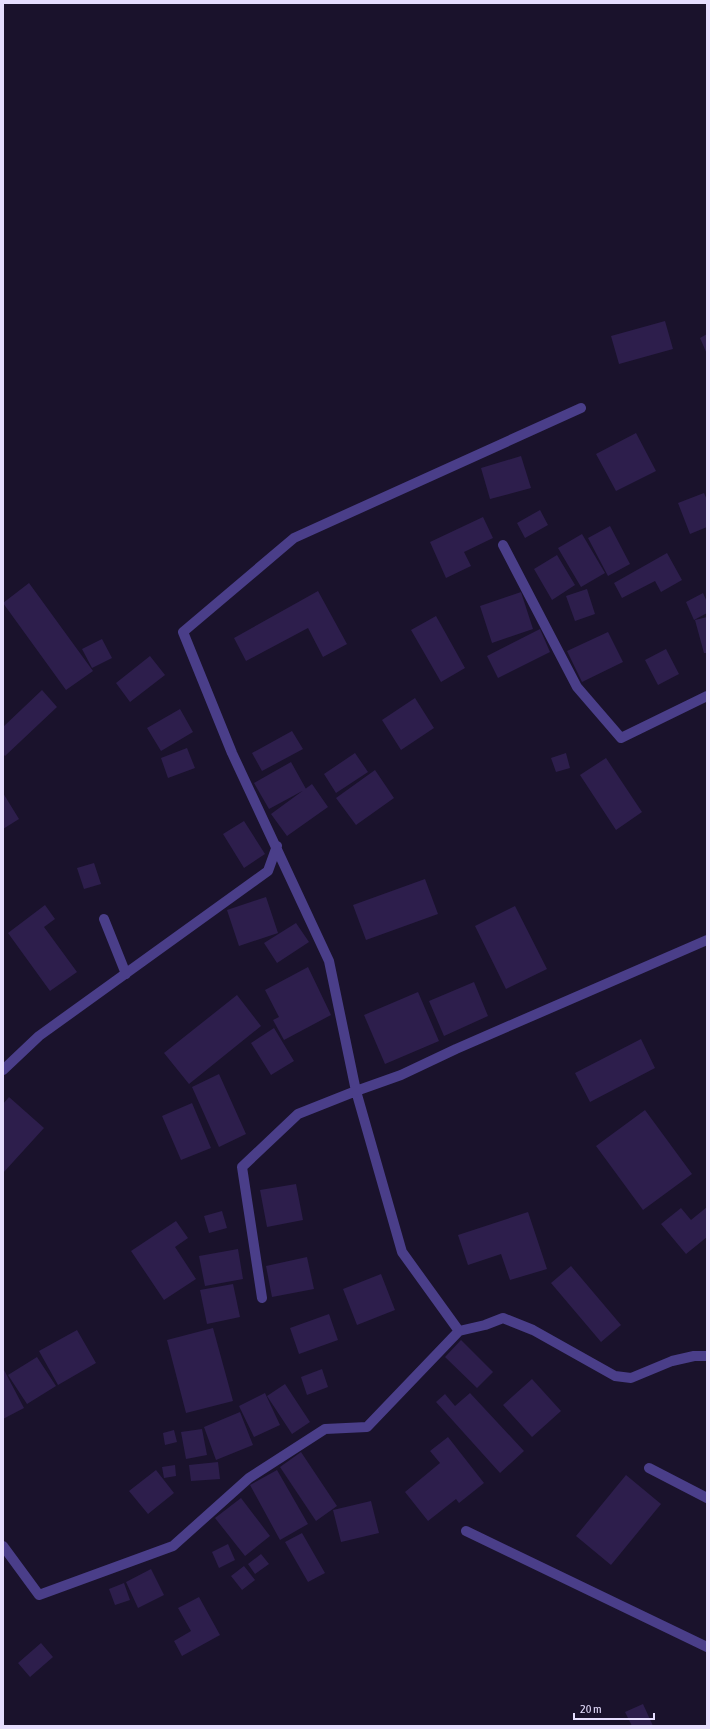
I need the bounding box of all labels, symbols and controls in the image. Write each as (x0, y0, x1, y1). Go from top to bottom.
scale bar (574, 1695, 654, 1721)
text: 20 m (580, 1702, 602, 1716)

